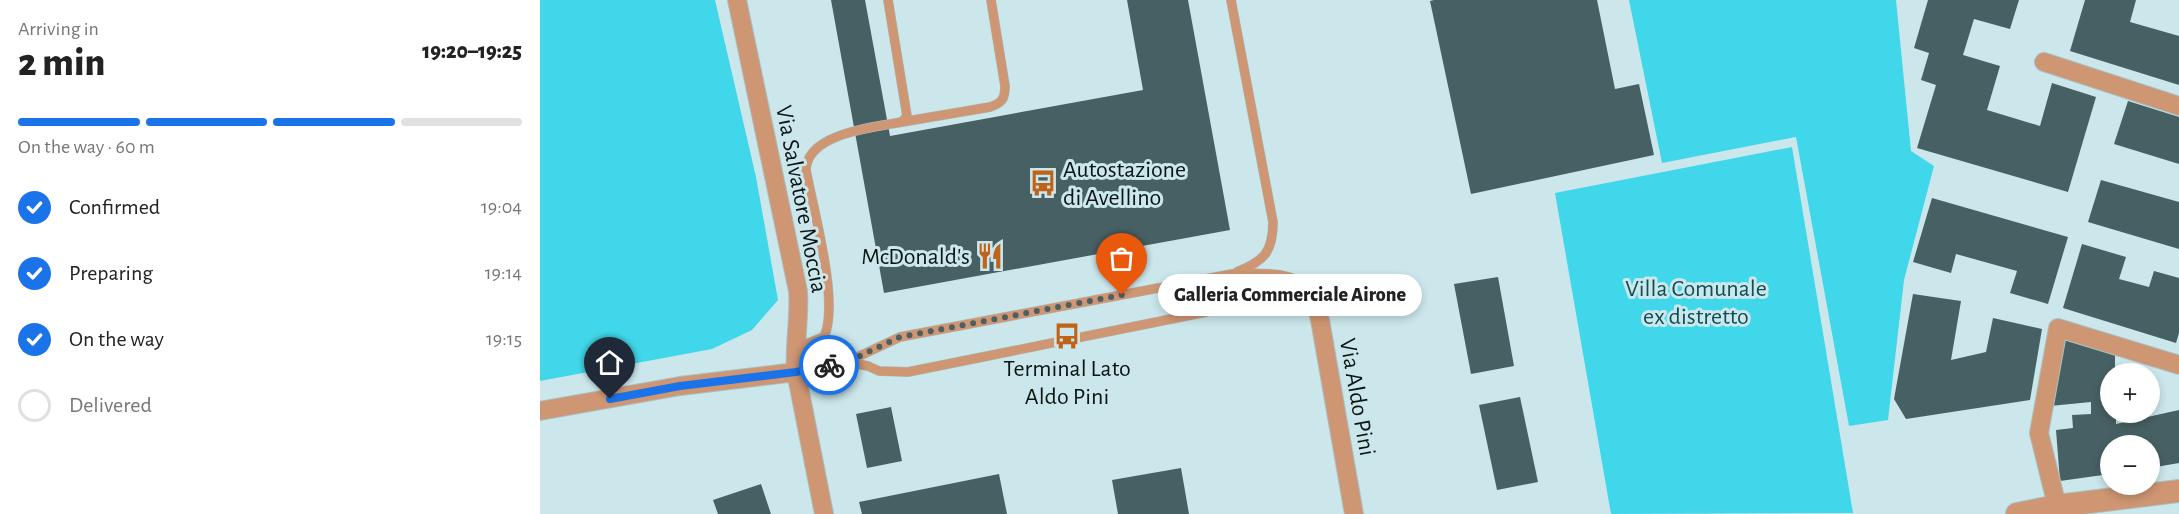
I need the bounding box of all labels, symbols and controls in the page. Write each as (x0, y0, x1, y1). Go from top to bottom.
text: Arriving in (18, 19, 99, 39)
text: 19:20–19:25 (422, 40, 522, 62)
text: 2 min (18, 44, 105, 83)
street label: Via Salvatore Moccia (771, 103, 831, 295)
text: On the way · 60 m (18, 137, 155, 157)
place label: Autostazione di Avellino (1063, 158, 1186, 210)
bus stop icon: Autostazione di Avellino (1028, 168, 1058, 198)
icon: check (18, 191, 51, 224)
text: Confirmed (69, 196, 160, 218)
text: 19:04 (481, 197, 522, 217)
pin (1096, 233, 1147, 295)
restaurant icon: McDonald's (975, 241, 1005, 271)
icon: bag (1105, 242, 1138, 275)
place label: McDonald's (861, 245, 970, 269)
icon: check (18, 257, 51, 290)
text: Preparing (69, 262, 153, 284)
text: 19:14 (485, 263, 522, 283)
callout: Galleria Commerciale Airone (1158, 274, 1422, 316)
park label: Villa Comunale ex distretto (1625, 277, 1767, 329)
text: Galleria Commerciale Airone (1174, 285, 1406, 305)
bus stop icon: Terminal Lato Aldo Pini (1052, 321, 1082, 351)
icon: check (18, 323, 51, 356)
text: On the way (69, 328, 164, 350)
text: 19:15 (486, 329, 522, 349)
courier (799, 335, 859, 395)
pin (584, 337, 635, 399)
street label: Via Aldo Pini (1335, 337, 1379, 458)
icon: home (593, 346, 626, 379)
icon: bike (813, 349, 846, 382)
place label: Terminal Lato Aldo Pini (1003, 357, 1131, 409)
map controls (2100, 363, 2160, 495)
button: + (2100, 363, 2160, 423)
text: Delivered (69, 394, 152, 416)
button: − (2100, 435, 2160, 495)

